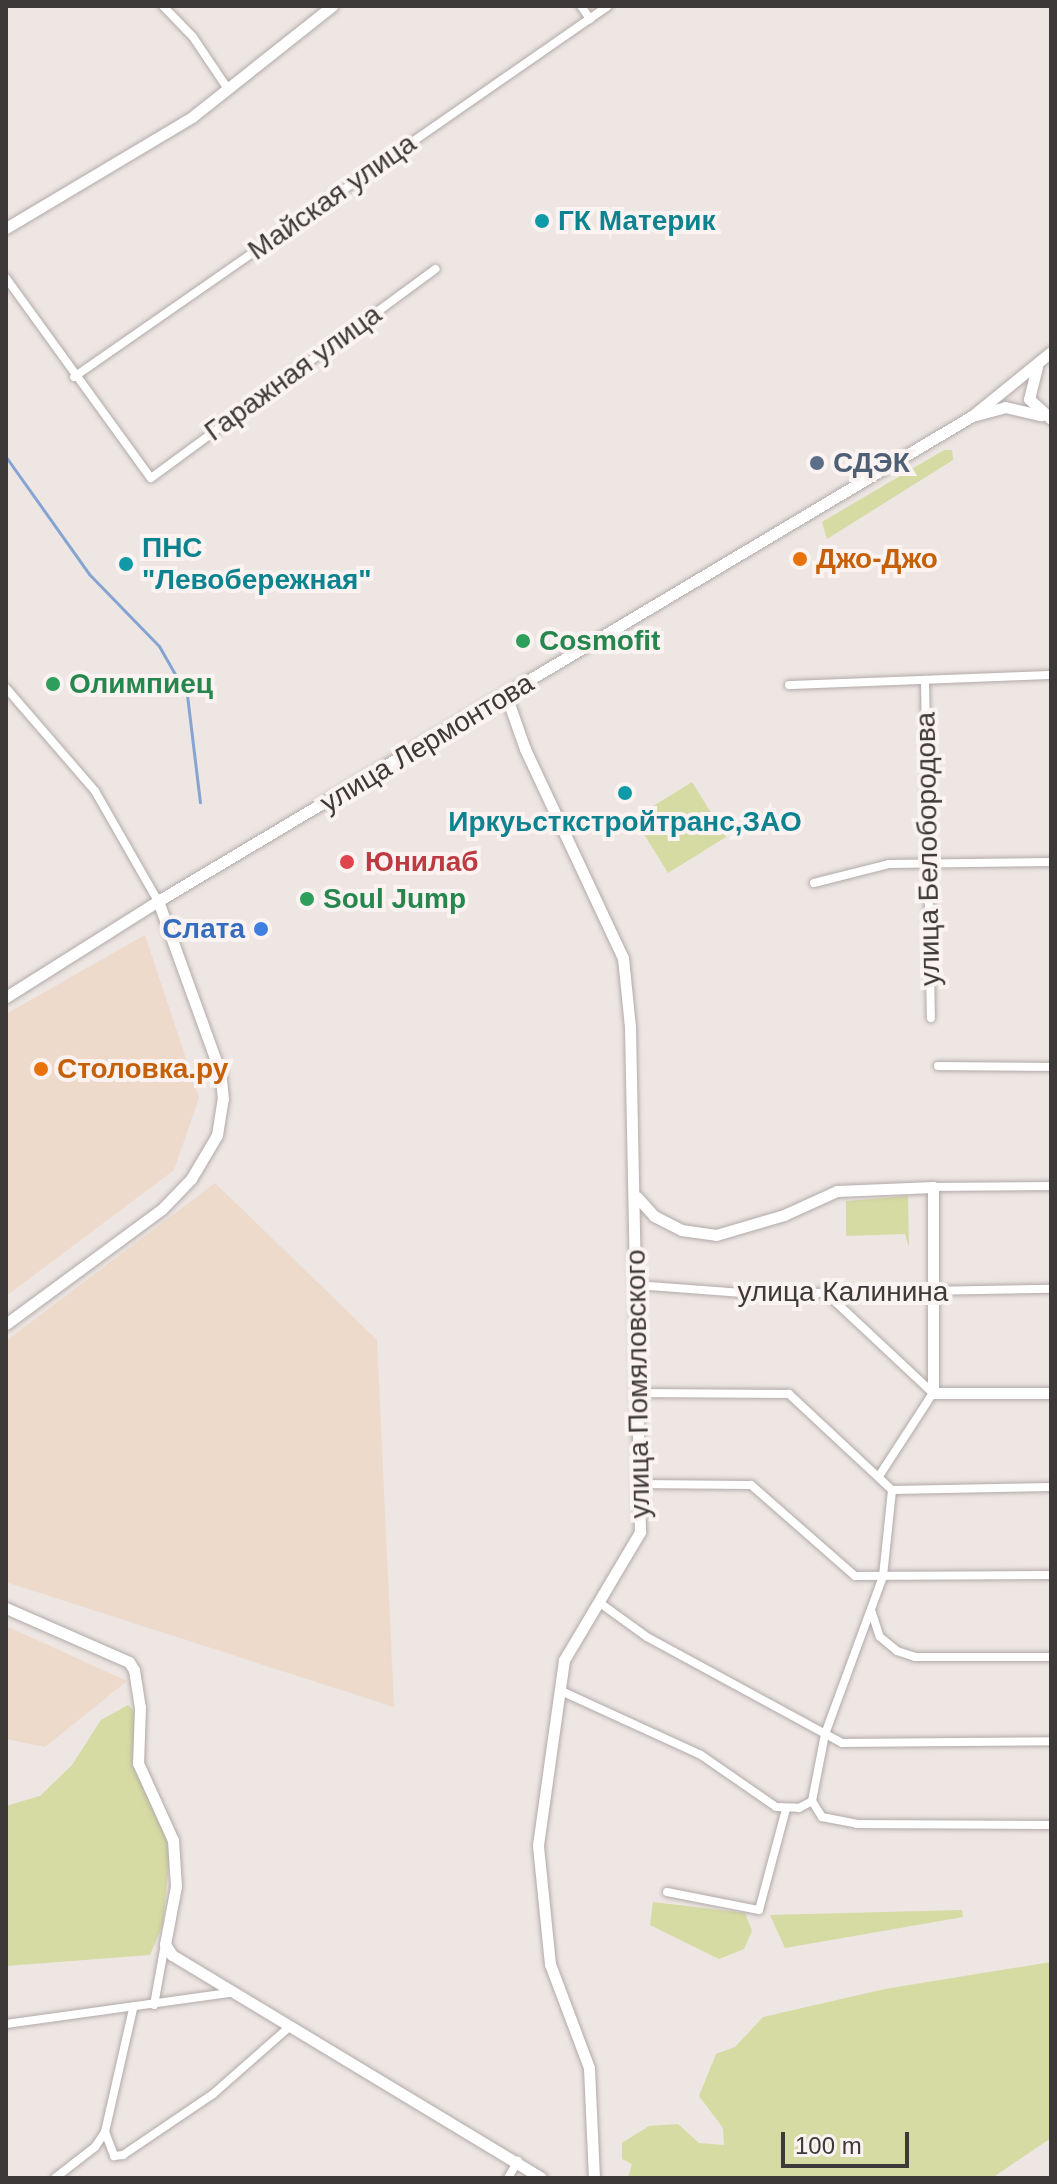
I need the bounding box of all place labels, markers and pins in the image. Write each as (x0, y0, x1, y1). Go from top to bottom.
place label: ГК Материк (558, 204, 716, 238)
marker: ГК Материк (533, 212, 551, 230)
place label: СДЭК (833, 446, 910, 480)
marker: СДЭК (808, 454, 826, 472)
place label: ПНС "Левобережная" (142, 531, 372, 597)
place label: Джо-Джо (816, 542, 938, 576)
marker: Джо-Джо (791, 550, 809, 568)
marker: ПНС "Левобережная" (117, 555, 135, 573)
place label: Cosmofit (539, 624, 660, 658)
marker: Cosmofit (514, 632, 532, 650)
place label: Олимпиец (69, 667, 213, 701)
marker: Олимпиец (44, 675, 62, 693)
marker: Иркуьсткстройтранс,ЗАО (616, 784, 634, 802)
place label: Иркуьсткстройтранс,ЗАО (448, 805, 802, 839)
place label: Юнилаб (365, 845, 479, 879)
marker: Юнилаб (336, 851, 358, 873)
place label: Soul Jump (323, 882, 466, 916)
marker: Soul Jump (298, 890, 316, 908)
place label: Слата (162, 912, 245, 946)
marker: Слата (252, 920, 270, 938)
place label: Столовка.ру (57, 1052, 228, 1086)
marker: Столовка.ру (32, 1060, 50, 1078)

